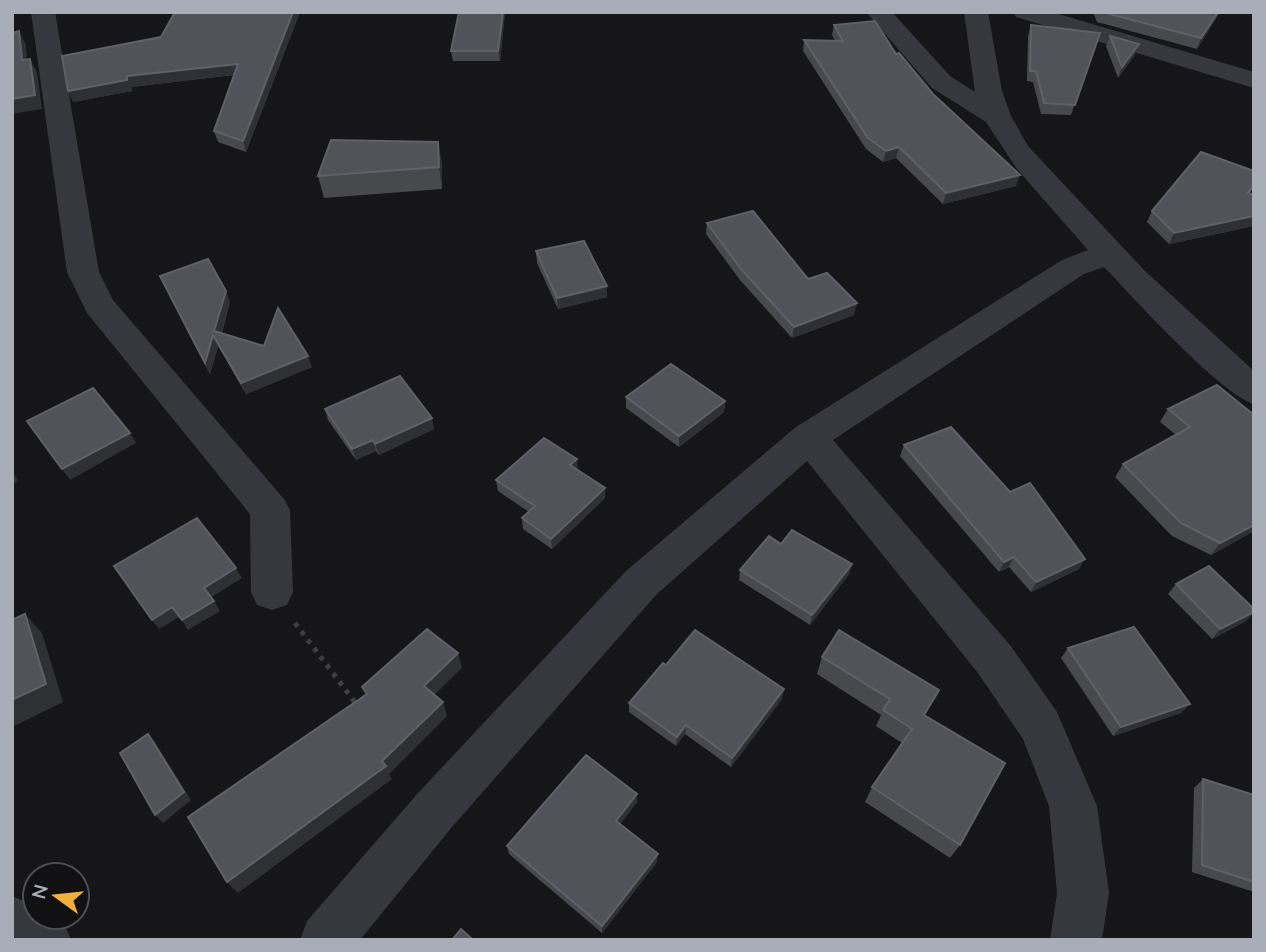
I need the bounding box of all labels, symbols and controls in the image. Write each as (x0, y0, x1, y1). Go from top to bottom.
north arrow (21, 861, 91, 931)
text: N (26, 882, 55, 902)

